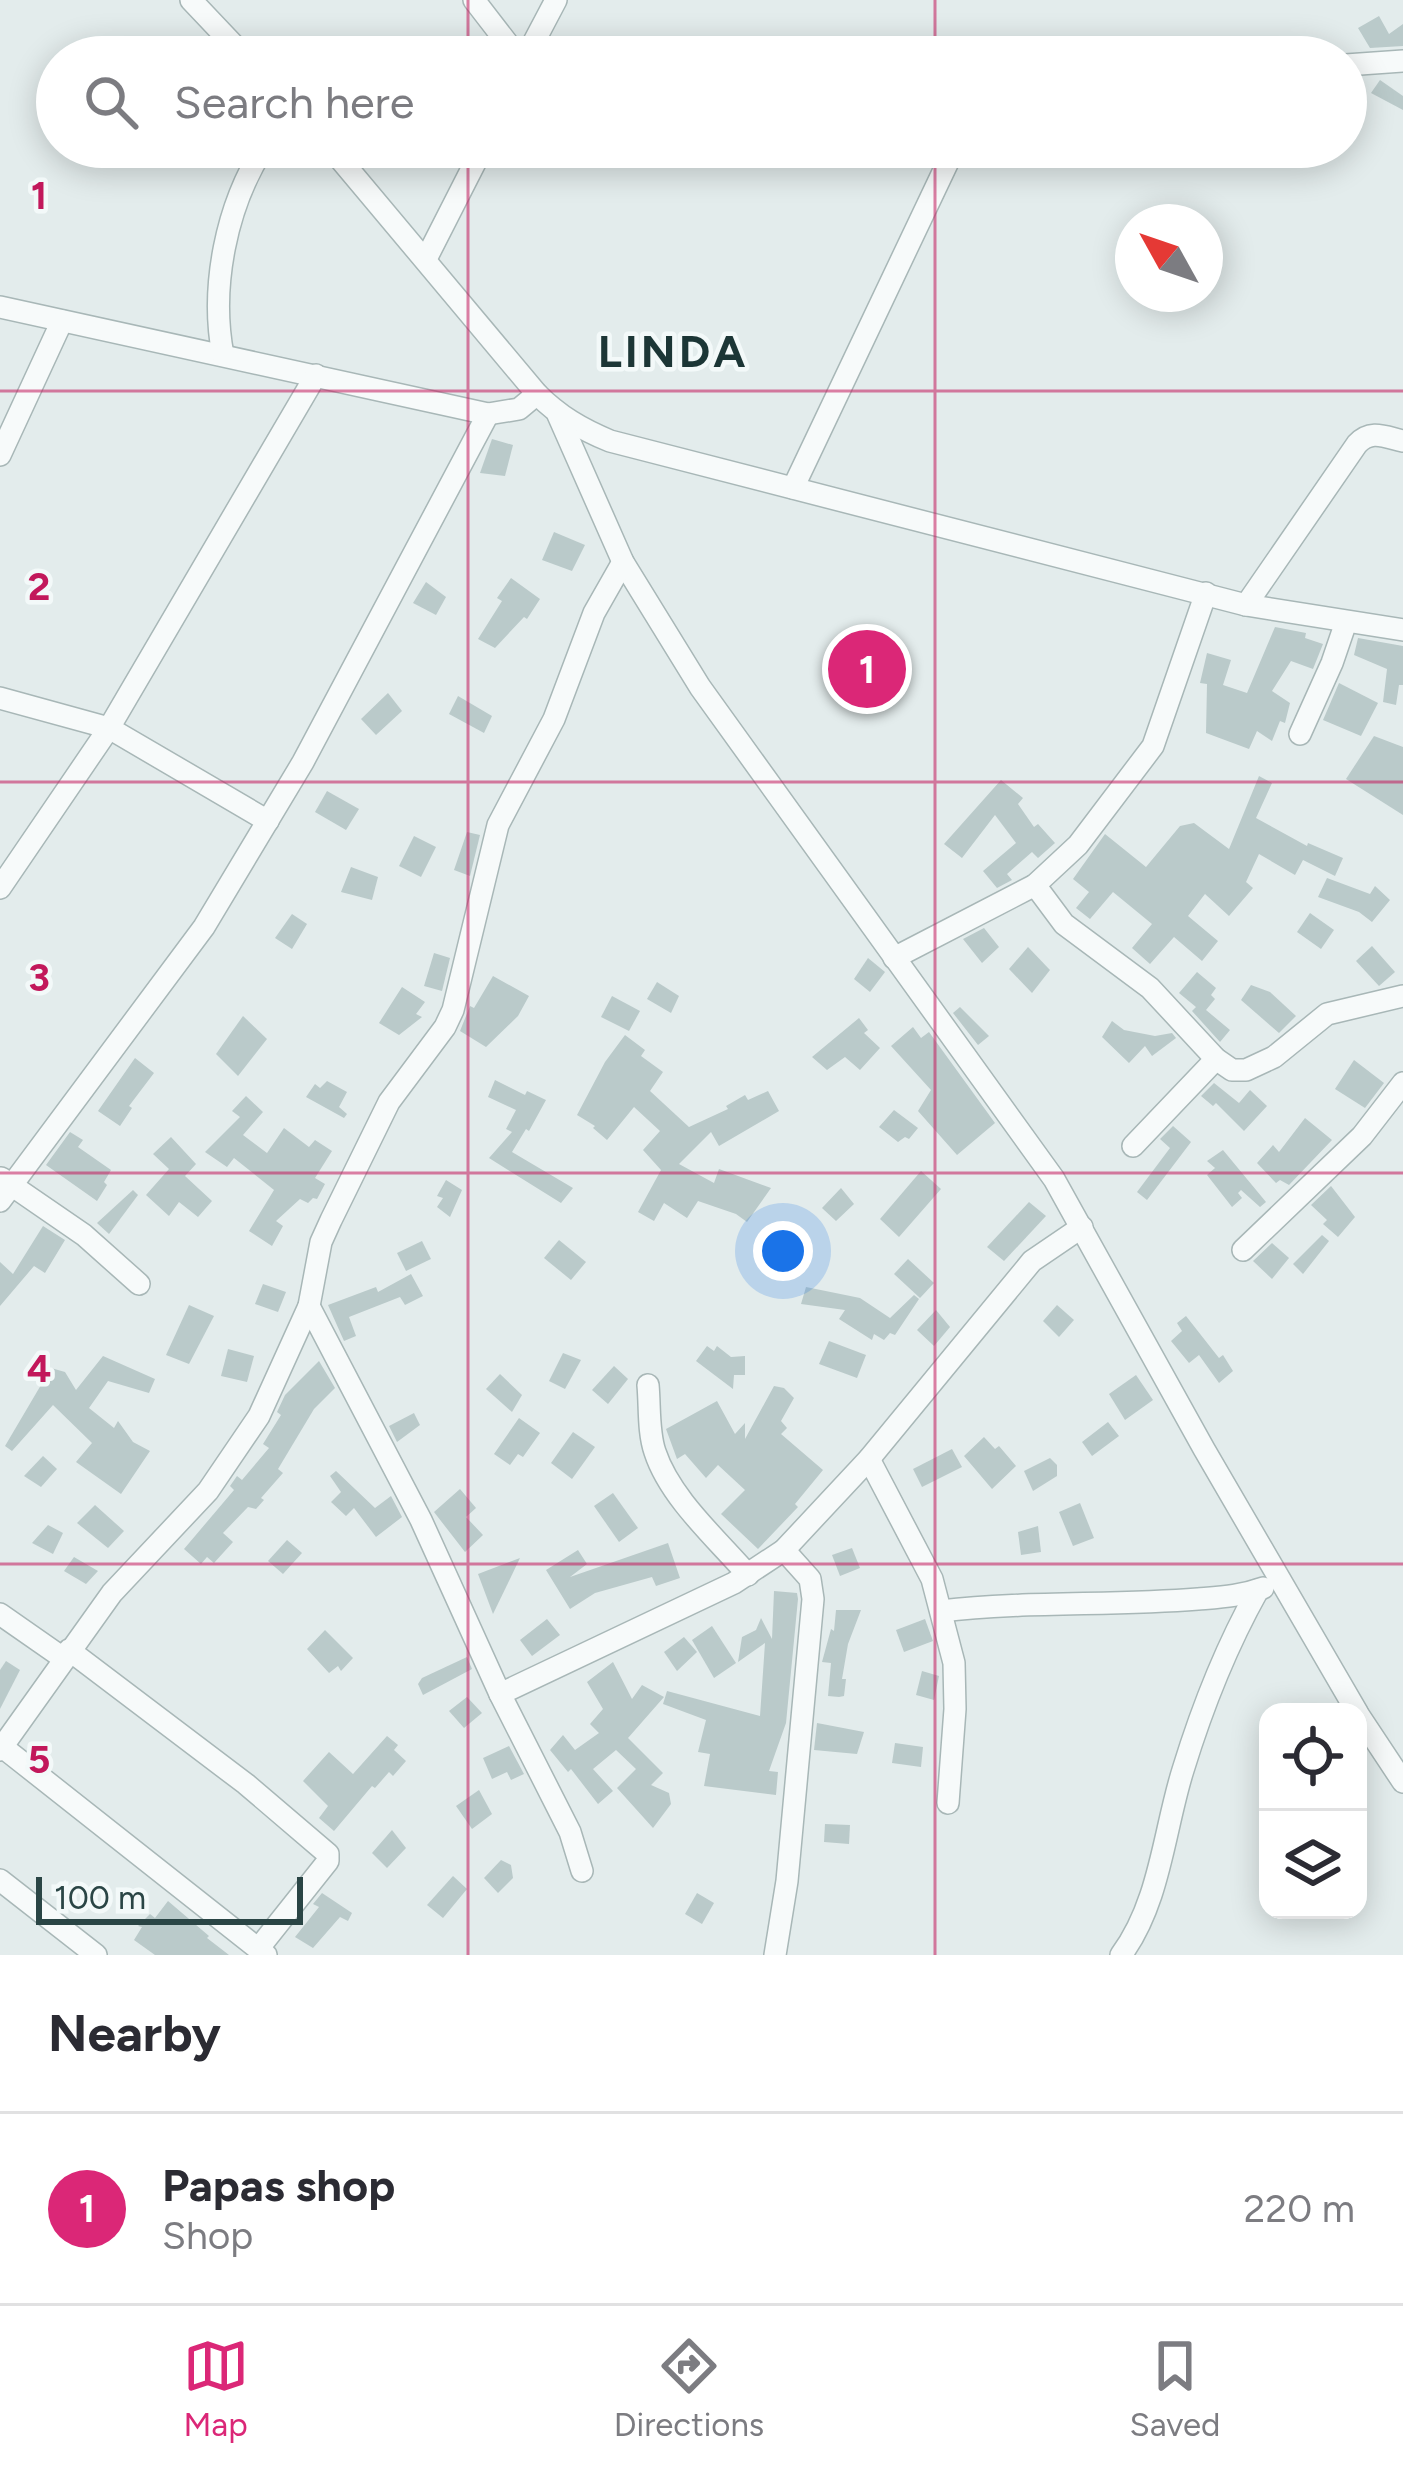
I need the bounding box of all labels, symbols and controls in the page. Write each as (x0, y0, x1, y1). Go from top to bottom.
search box (36, 36, 1367, 168)
icon: search (78, 69, 144, 135)
text: Search here (174, 75, 414, 129)
text: 1 (31, 172, 47, 219)
north arrow (1115, 204, 1223, 312)
district label: LINDA (598, 324, 748, 378)
text: 2 (28, 563, 50, 610)
pin: 1 (828, 624, 906, 714)
text: 3 (28, 954, 50, 1001)
your location (753, 1221, 813, 1281)
text: 4 (27, 1345, 51, 1392)
map controls (1259, 1703, 1367, 1919)
button: locate (1259, 1703, 1367, 1811)
text: 5 (28, 1736, 50, 1783)
button: layers (1259, 1811, 1367, 1919)
scale bar (36, 1871, 303, 1924)
text: 100 m (54, 1878, 146, 1917)
text: Nearby (48, 2003, 221, 2064)
text: Papas shop (162, 2158, 395, 2212)
text: 1 (79, 2185, 95, 2232)
text: 220 m (1244, 2185, 1355, 2232)
text: Shop (162, 2212, 253, 2259)
tab: Map (183, 2333, 249, 2444)
tab: Directions (614, 2333, 764, 2444)
tab: Saved (1129, 2333, 1220, 2444)

